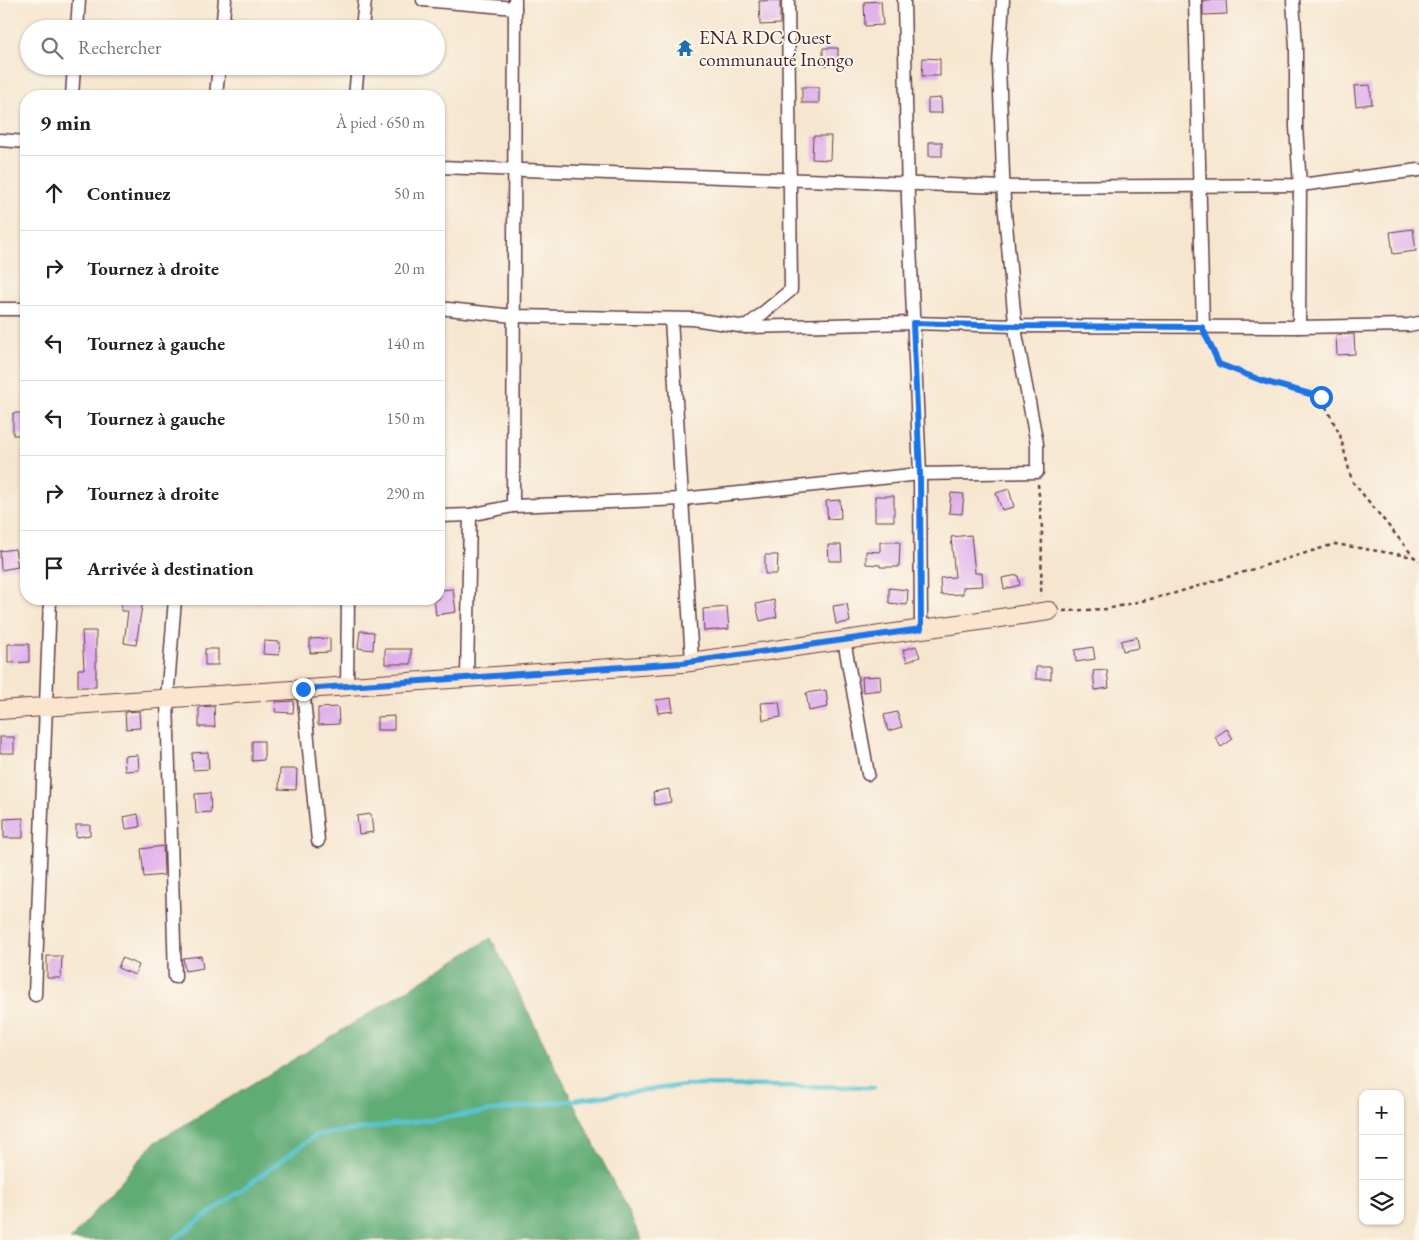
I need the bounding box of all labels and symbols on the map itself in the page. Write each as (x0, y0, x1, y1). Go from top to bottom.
place label: ENA RDC Ouest communauté Inongo (699, 25, 854, 72)
temple icon: ENA RDC Ouest communauté Inongo (675, 38, 695, 58)
route start (1310, 386, 1333, 409)
route end (292, 678, 315, 701)

